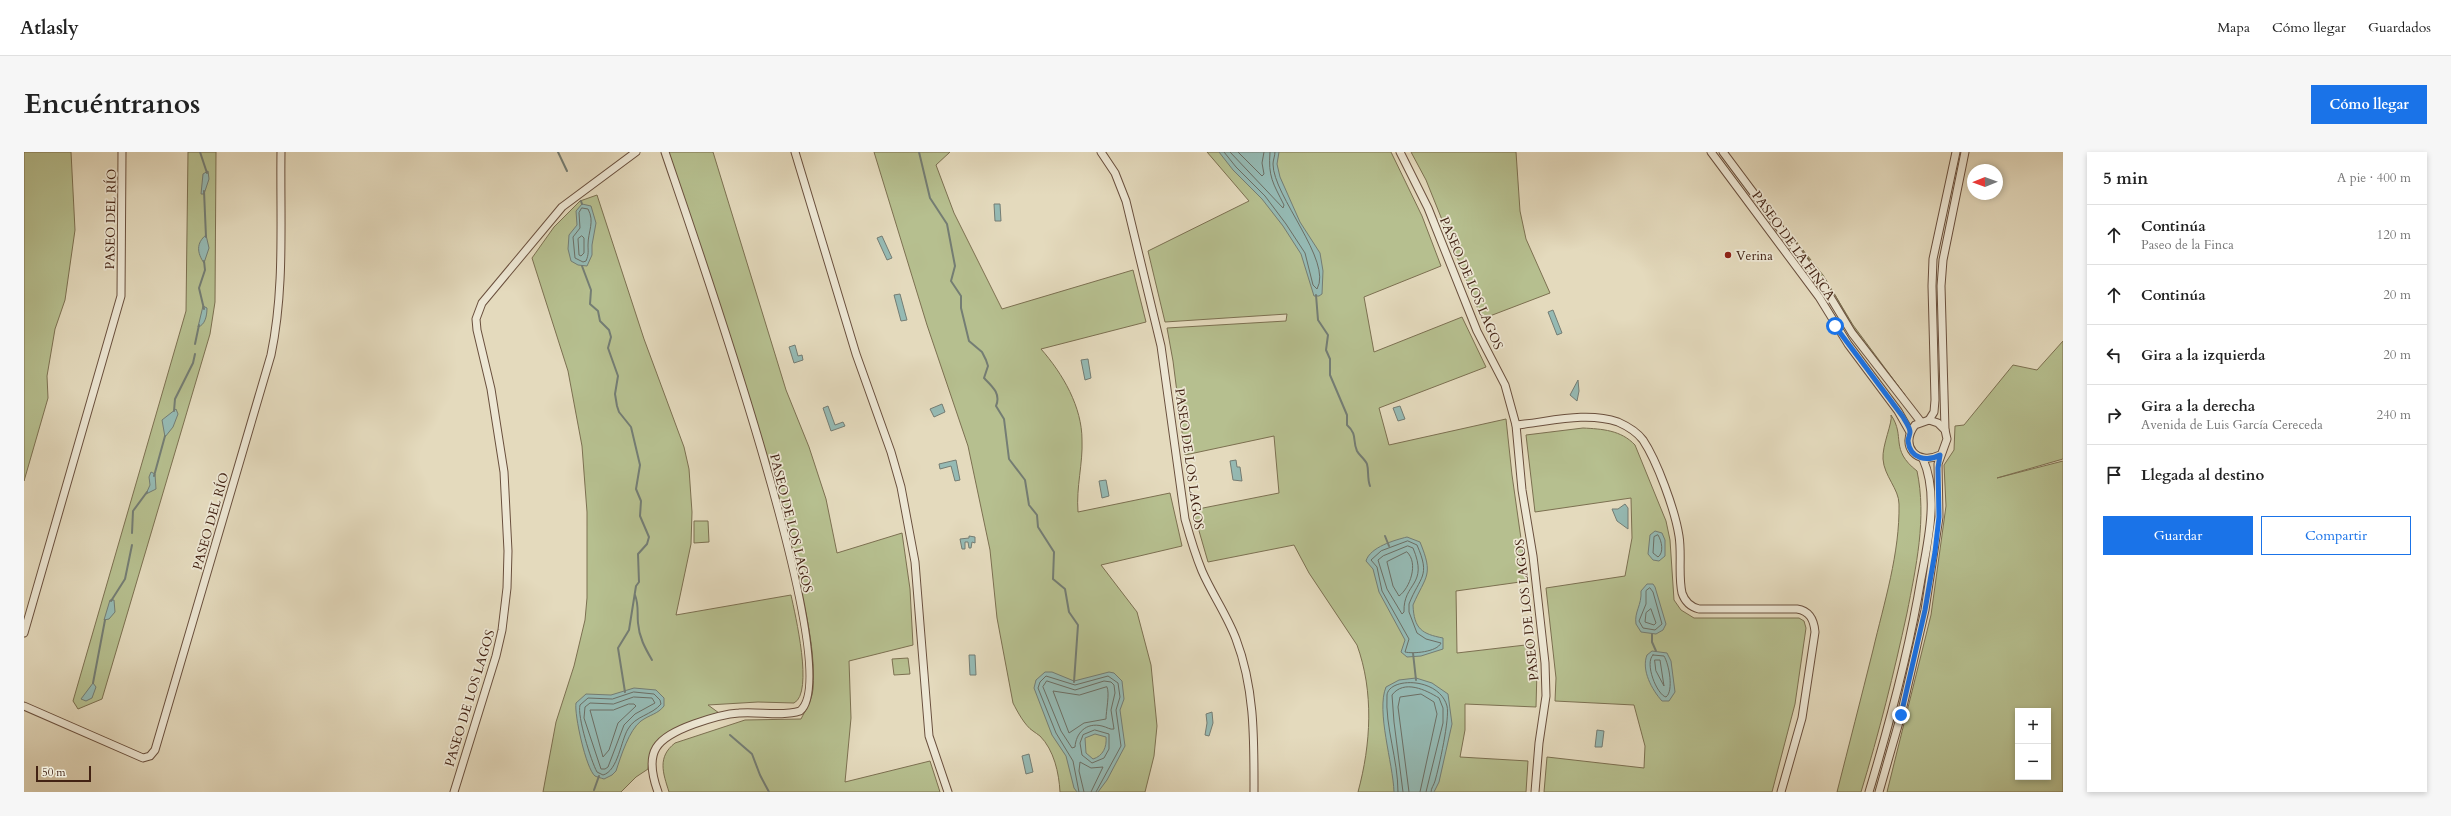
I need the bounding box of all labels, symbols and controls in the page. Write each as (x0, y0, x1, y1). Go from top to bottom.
text: Atlasly (20, 15, 79, 41)
text: Mapa (2217, 18, 2250, 37)
text: Cómo llegar (2272, 18, 2346, 37)
text: Guardados (2368, 18, 2431, 37)
text: Encuéntranos (24, 85, 200, 123)
button: Cómo llegar (2311, 85, 2427, 124)
north arrow (1967, 164, 2003, 200)
text: 5 min (2103, 167, 2148, 190)
street label: PASEO DEL RÍO (101, 168, 121, 270)
text: A pie · 400 m (2337, 169, 2411, 187)
street label: PASEO DE LA FINCA (1747, 187, 1839, 304)
street label: PASEO DE LOS LAGOS (1435, 214, 1507, 353)
text: Continúa (2141, 216, 2206, 236)
icon: ahead (2103, 224, 2125, 246)
text: 120 m (2377, 226, 2411, 244)
text: Paseo de la Finca (2141, 236, 2234, 254)
place label: Verina (1736, 247, 1773, 265)
marker: Verina (1723, 250, 1733, 260)
icon: ahead (2103, 284, 2125, 306)
text: Continúa (2141, 285, 2206, 305)
text: 20 m (2383, 286, 2411, 304)
route start (1826, 317, 1844, 335)
icon: left (2103, 344, 2125, 366)
text: Gira a la izquierda (2141, 345, 2265, 365)
text: 20 m (2383, 346, 2411, 364)
street label: PASEO DE LOS LAGOS (1170, 387, 1208, 531)
text: Gira a la derecha (2141, 396, 2255, 416)
icon: right (2103, 404, 2125, 426)
text: 240 m (2377, 406, 2411, 424)
text: Avenida de Luis García Cereceda (2141, 416, 2323, 434)
street label: PASEO DE LOS LAGOS (765, 452, 817, 595)
icon: arrive (2103, 464, 2125, 486)
text: Llegada al destino (2141, 465, 2264, 485)
street label: PASEO DEL RÍO (188, 470, 234, 572)
button: Guardar (2103, 516, 2253, 555)
button: Compartir (2261, 516, 2411, 555)
street label: PASEO DE LOS LAGOS (1511, 538, 1543, 682)
street label: PASEO DE LOS LAGOS (441, 628, 499, 769)
route end (1892, 706, 1910, 724)
map controls (2015, 708, 2051, 780)
button: + (2015, 708, 2051, 744)
button: − (2015, 744, 2051, 780)
scale bar (36, 764, 91, 783)
text: 50 m (42, 765, 66, 780)

